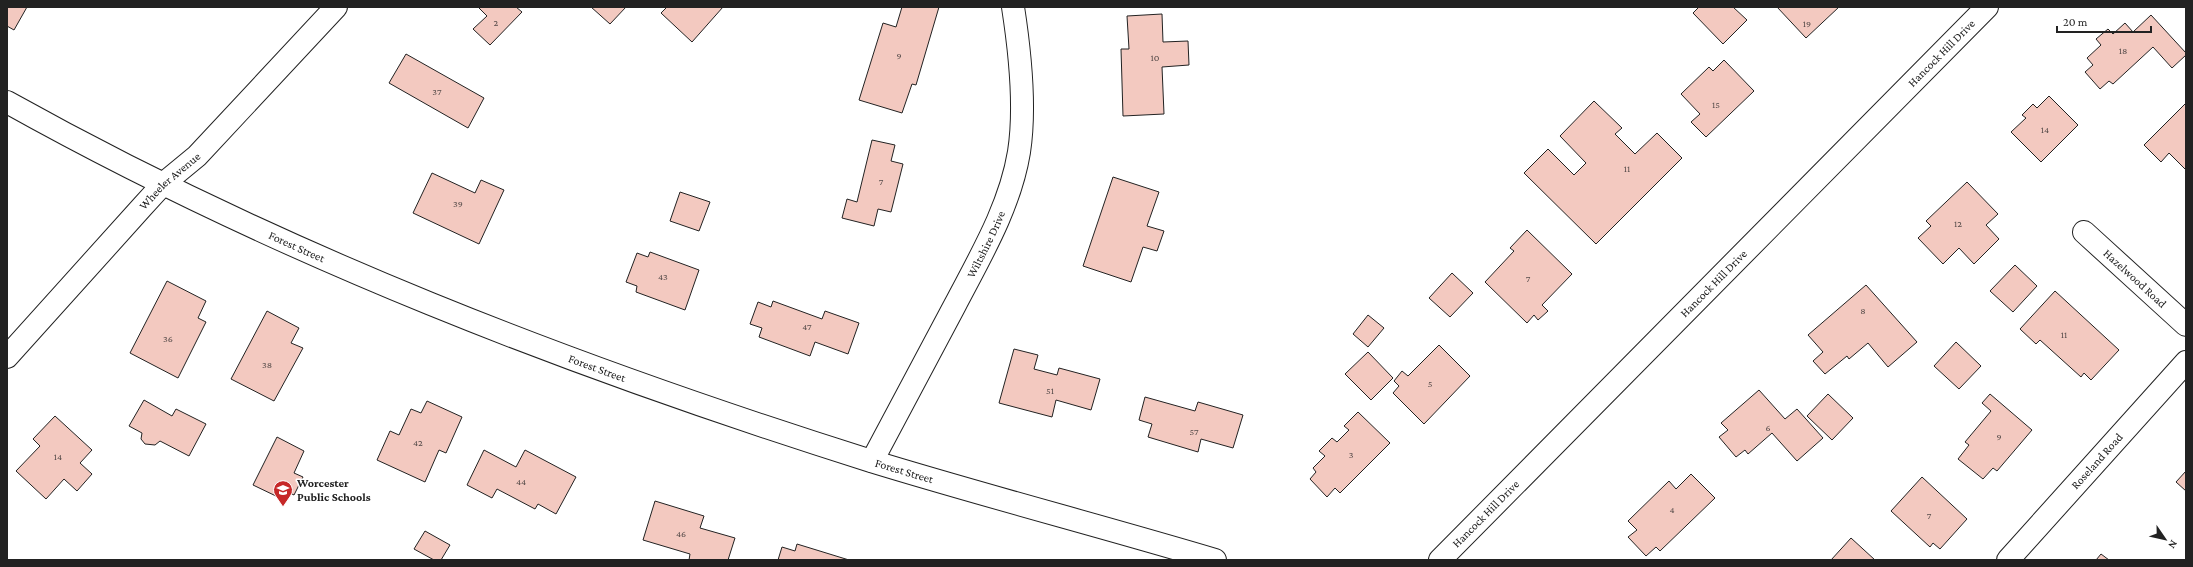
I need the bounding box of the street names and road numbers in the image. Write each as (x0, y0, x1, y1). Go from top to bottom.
street label: Hancock Hill Drive (1905, 16, 1978, 90)
street label: Wheeler Avenue (136, 149, 203, 212)
street label: Wiltshire Drive (964, 209, 1008, 280)
street label: Forest Street (266, 228, 328, 266)
street label: Hazelwood Road (2101, 246, 2170, 311)
street label: Hancock Hill Drive (1677, 247, 1750, 320)
street label: Forest Street (566, 351, 629, 385)
street label: Roseland Road (2068, 430, 2126, 492)
street label: Forest Street (873, 456, 936, 487)
street label: Hancock Hill Drive (1449, 477, 1522, 550)

